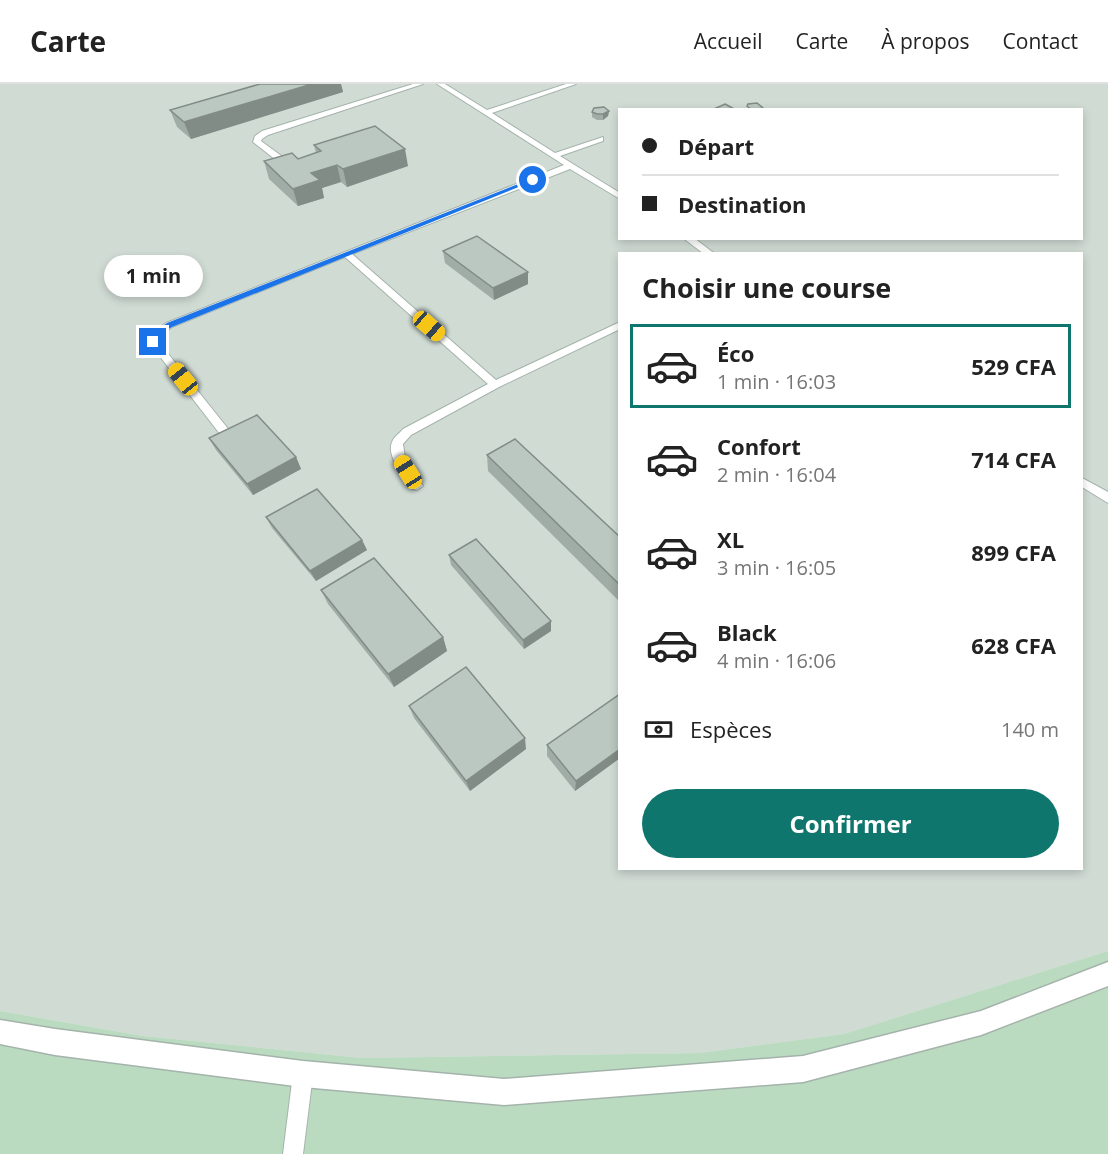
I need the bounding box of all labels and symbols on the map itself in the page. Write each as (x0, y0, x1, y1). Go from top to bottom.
route start (519, 166, 546, 193)
callout: 1 min (104, 255, 202, 297)
car (410, 307, 448, 345)
route end (139, 328, 166, 355)
car (165, 359, 201, 399)
car (391, 452, 425, 492)

